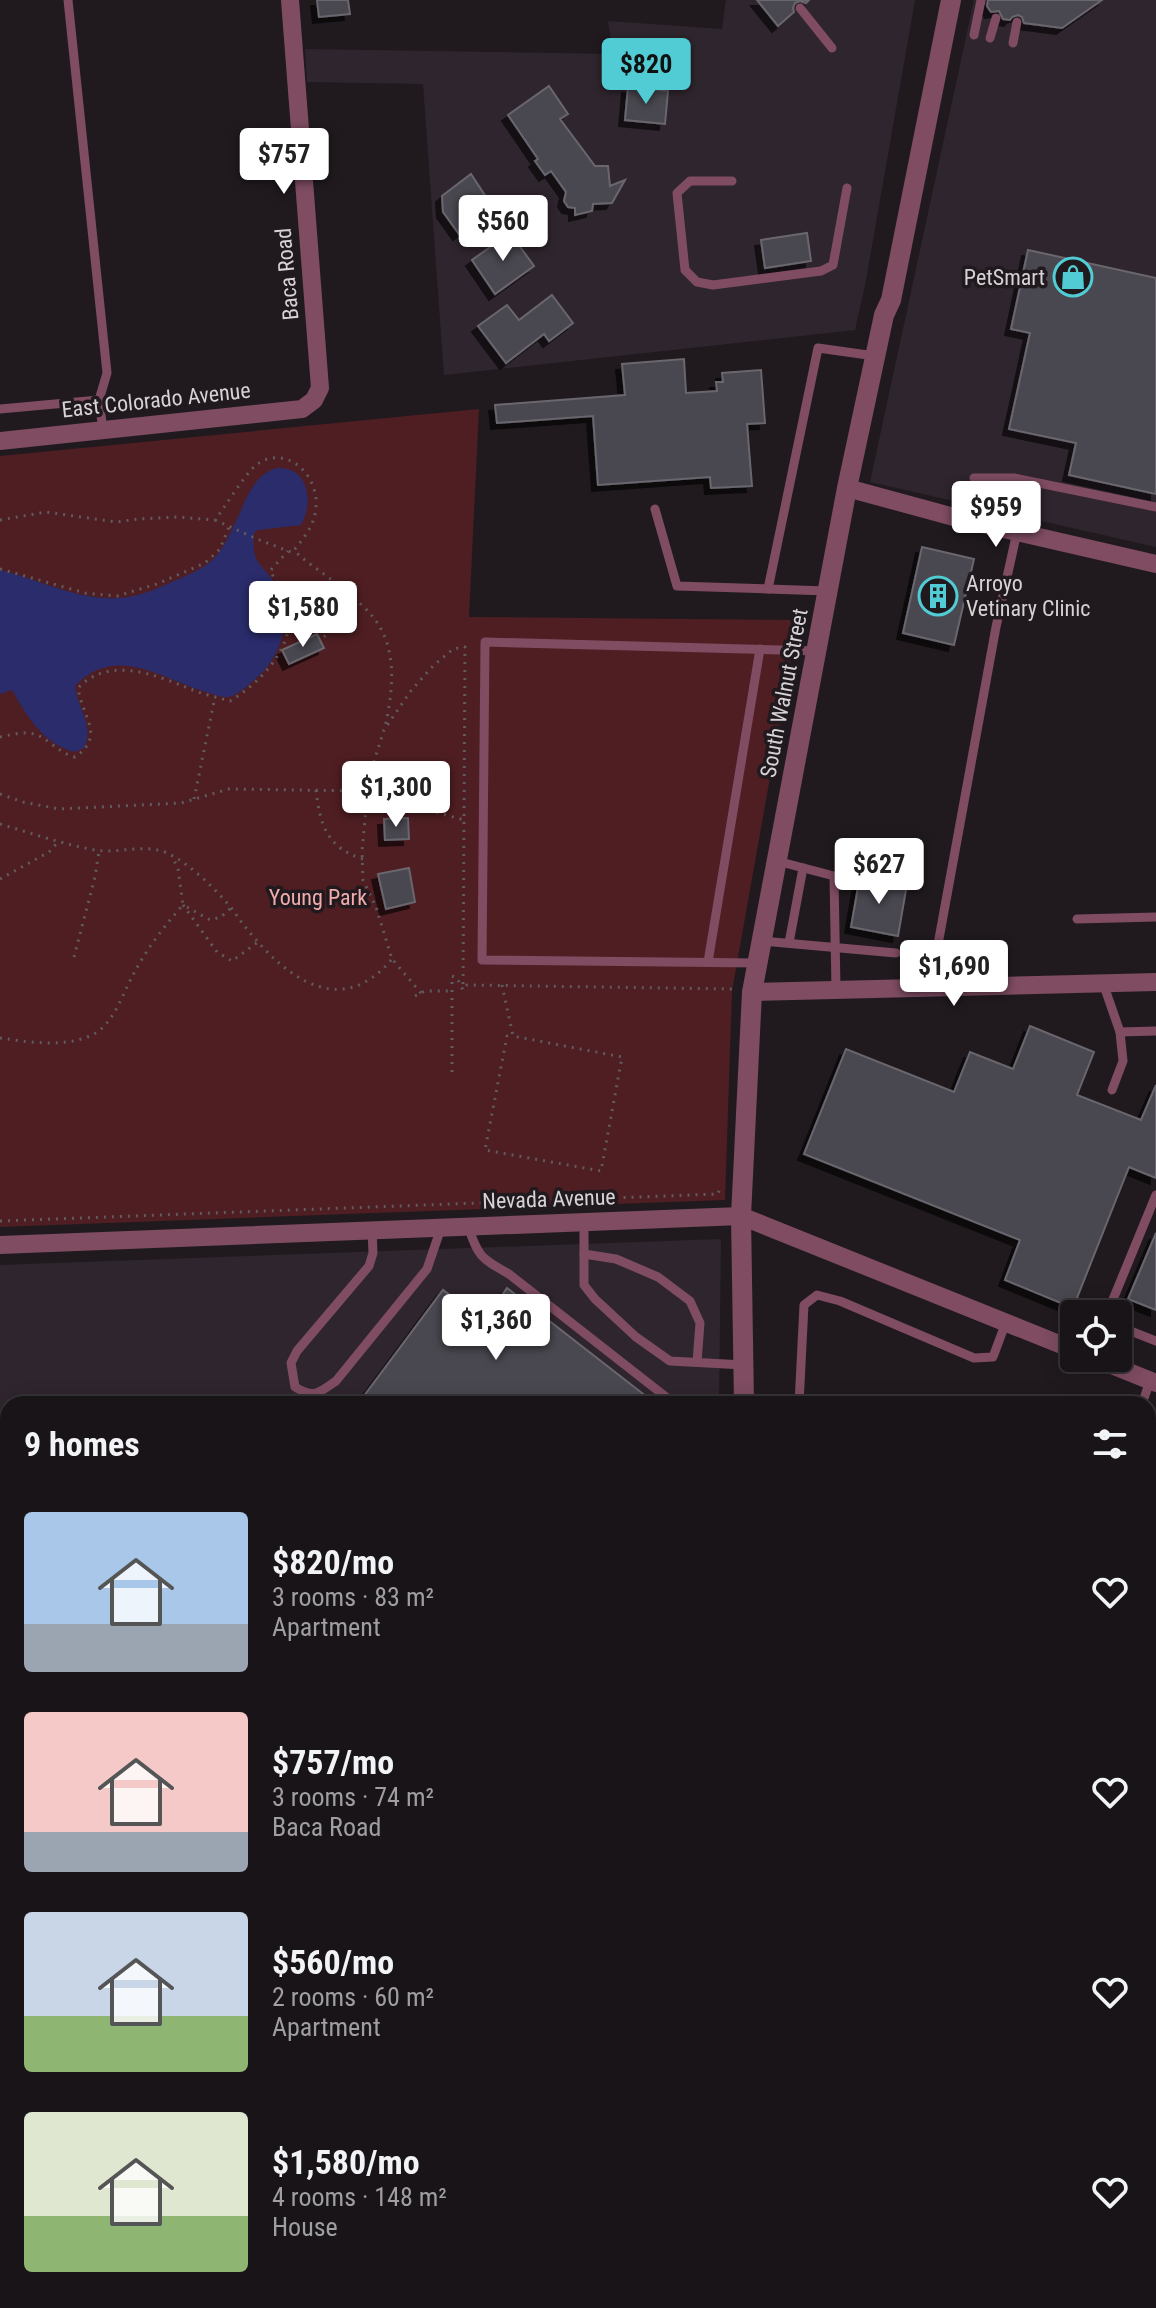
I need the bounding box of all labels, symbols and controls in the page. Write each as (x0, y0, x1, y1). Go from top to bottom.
pin: $820 (599, 38, 693, 106)
text: $820 (620, 49, 672, 79)
pin: $757 (237, 128, 331, 196)
text: $757 (258, 139, 310, 169)
pin: $560 (456, 195, 550, 263)
text: $560 (477, 206, 529, 236)
street label: Baca Road (271, 227, 303, 321)
shop icon: PetSmart (1052, 256, 1094, 298)
place label: PetSmart (964, 265, 1045, 290)
street label: East Colorado Avenue (60, 378, 252, 422)
pin: $959 (949, 481, 1043, 549)
text: $959 (970, 492, 1022, 522)
place label: Arroyo Vetinary Clinic (966, 571, 1090, 621)
building icon: Arroyo Vetinary Clinic (917, 575, 959, 617)
pin: $1,580 (238, 581, 368, 649)
text: $1,580 (267, 592, 339, 622)
street label: South Walnut Street (755, 606, 813, 780)
pin: $1,300 (331, 761, 461, 829)
text: $1,300 (360, 772, 432, 802)
pin: $627 (832, 838, 926, 906)
text: $627 (853, 849, 905, 879)
park label: Young Park (269, 885, 367, 910)
pin: $1,690 (889, 940, 1019, 1008)
text: $1,690 (918, 951, 990, 981)
street label: Nevada Avenue (482, 1184, 616, 1214)
pin: $1,360 (431, 1294, 561, 1362)
map controls (1060, 1300, 1132, 1372)
button: locate (1060, 1300, 1132, 1372)
text: $1,360 (460, 1305, 532, 1335)
icon: filters (1088, 1422, 1132, 1466)
text: 9 homes (24, 1424, 140, 1464)
text: $820/mo (272, 1542, 394, 1582)
icon: home (88, 1544, 184, 1640)
icon: heart (1088, 1570, 1132, 1614)
text: 3 rooms · 83 m² (272, 1582, 434, 1612)
text: Apartment (272, 1612, 381, 1642)
text: $757/mo (272, 1742, 394, 1782)
icon: home (88, 1744, 184, 1840)
icon: heart (1088, 1770, 1132, 1814)
text: 3 rooms · 74 m² (272, 1782, 434, 1812)
text: Baca Road (272, 1812, 381, 1842)
text: $560/mo (272, 1942, 394, 1982)
icon: home (88, 1944, 184, 2040)
icon: heart (1088, 1970, 1132, 2014)
text: 2 rooms · 60 m² (272, 1982, 434, 2012)
text: Apartment (272, 2012, 381, 2042)
text: $1,580/mo (272, 2142, 420, 2182)
icon: home (88, 2144, 184, 2240)
icon: heart (1088, 2170, 1132, 2214)
text: 4 rooms · 148 m² (272, 2182, 447, 2212)
text: House (272, 2212, 338, 2242)

